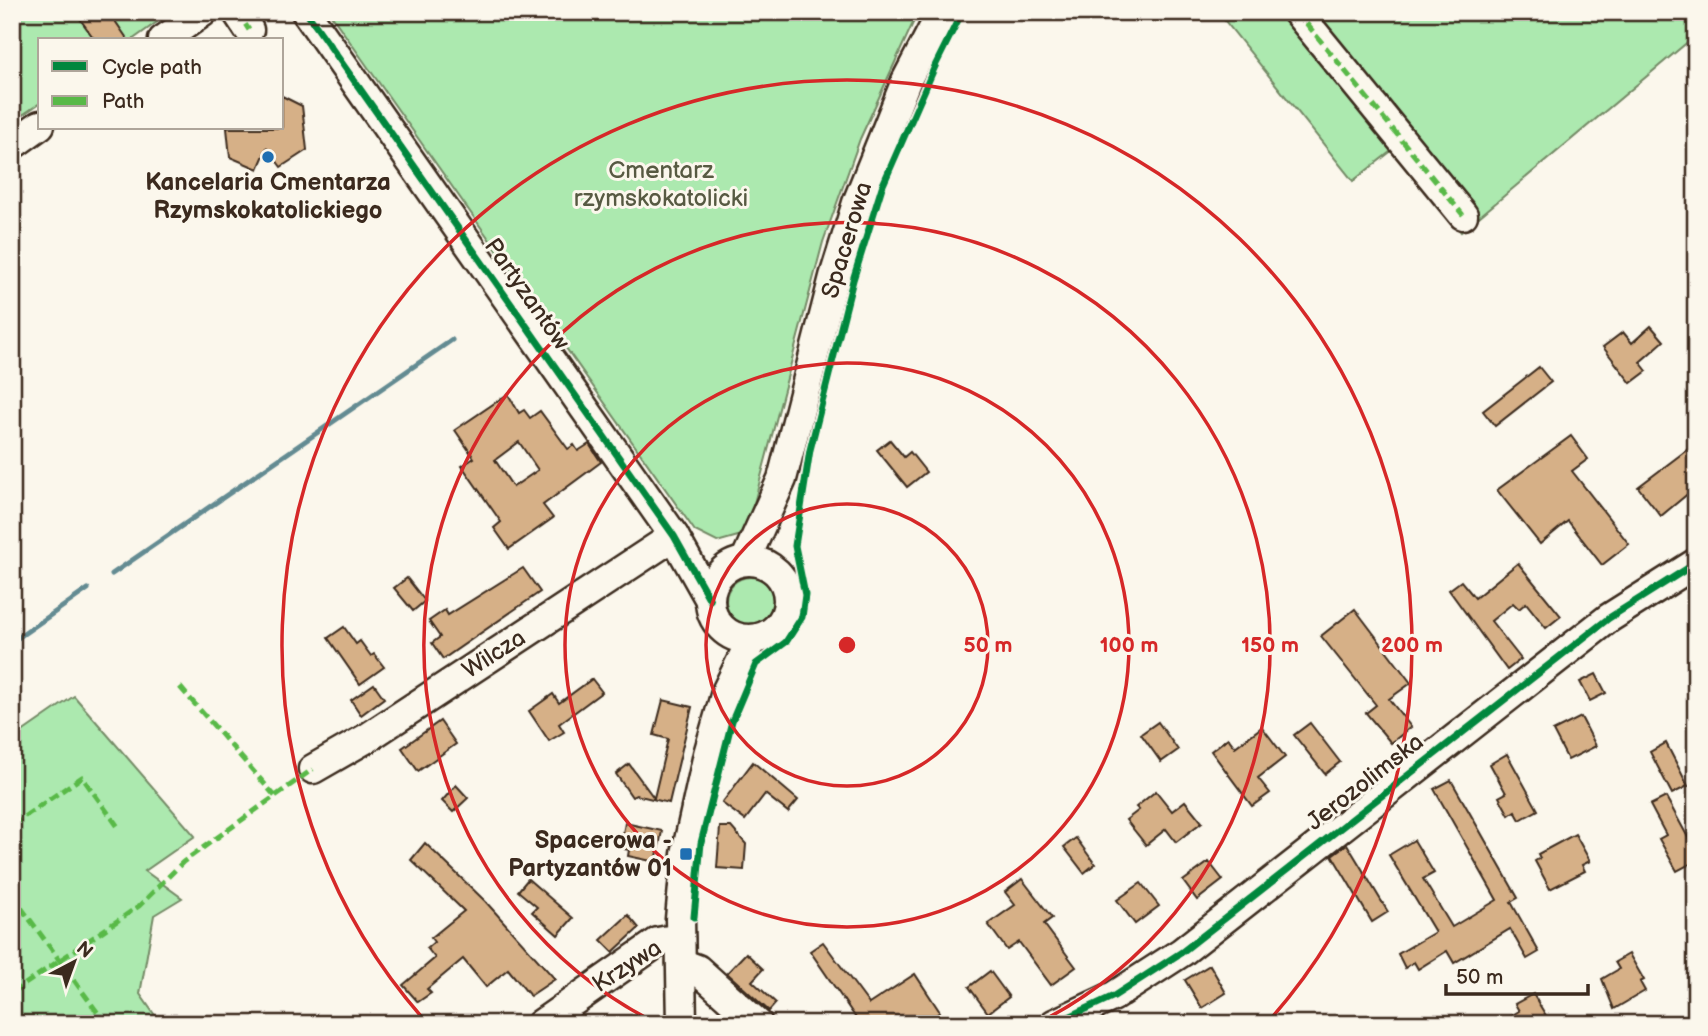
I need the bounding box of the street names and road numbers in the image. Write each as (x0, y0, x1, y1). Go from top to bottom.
street label: Spacerowa (816, 178, 878, 302)
street label: Partyzantów (478, 233, 576, 355)
street label: Wilcza (457, 623, 531, 685)
street label: Jerozolimska (1301, 727, 1429, 837)
street label: Krzywa (587, 933, 667, 999)

